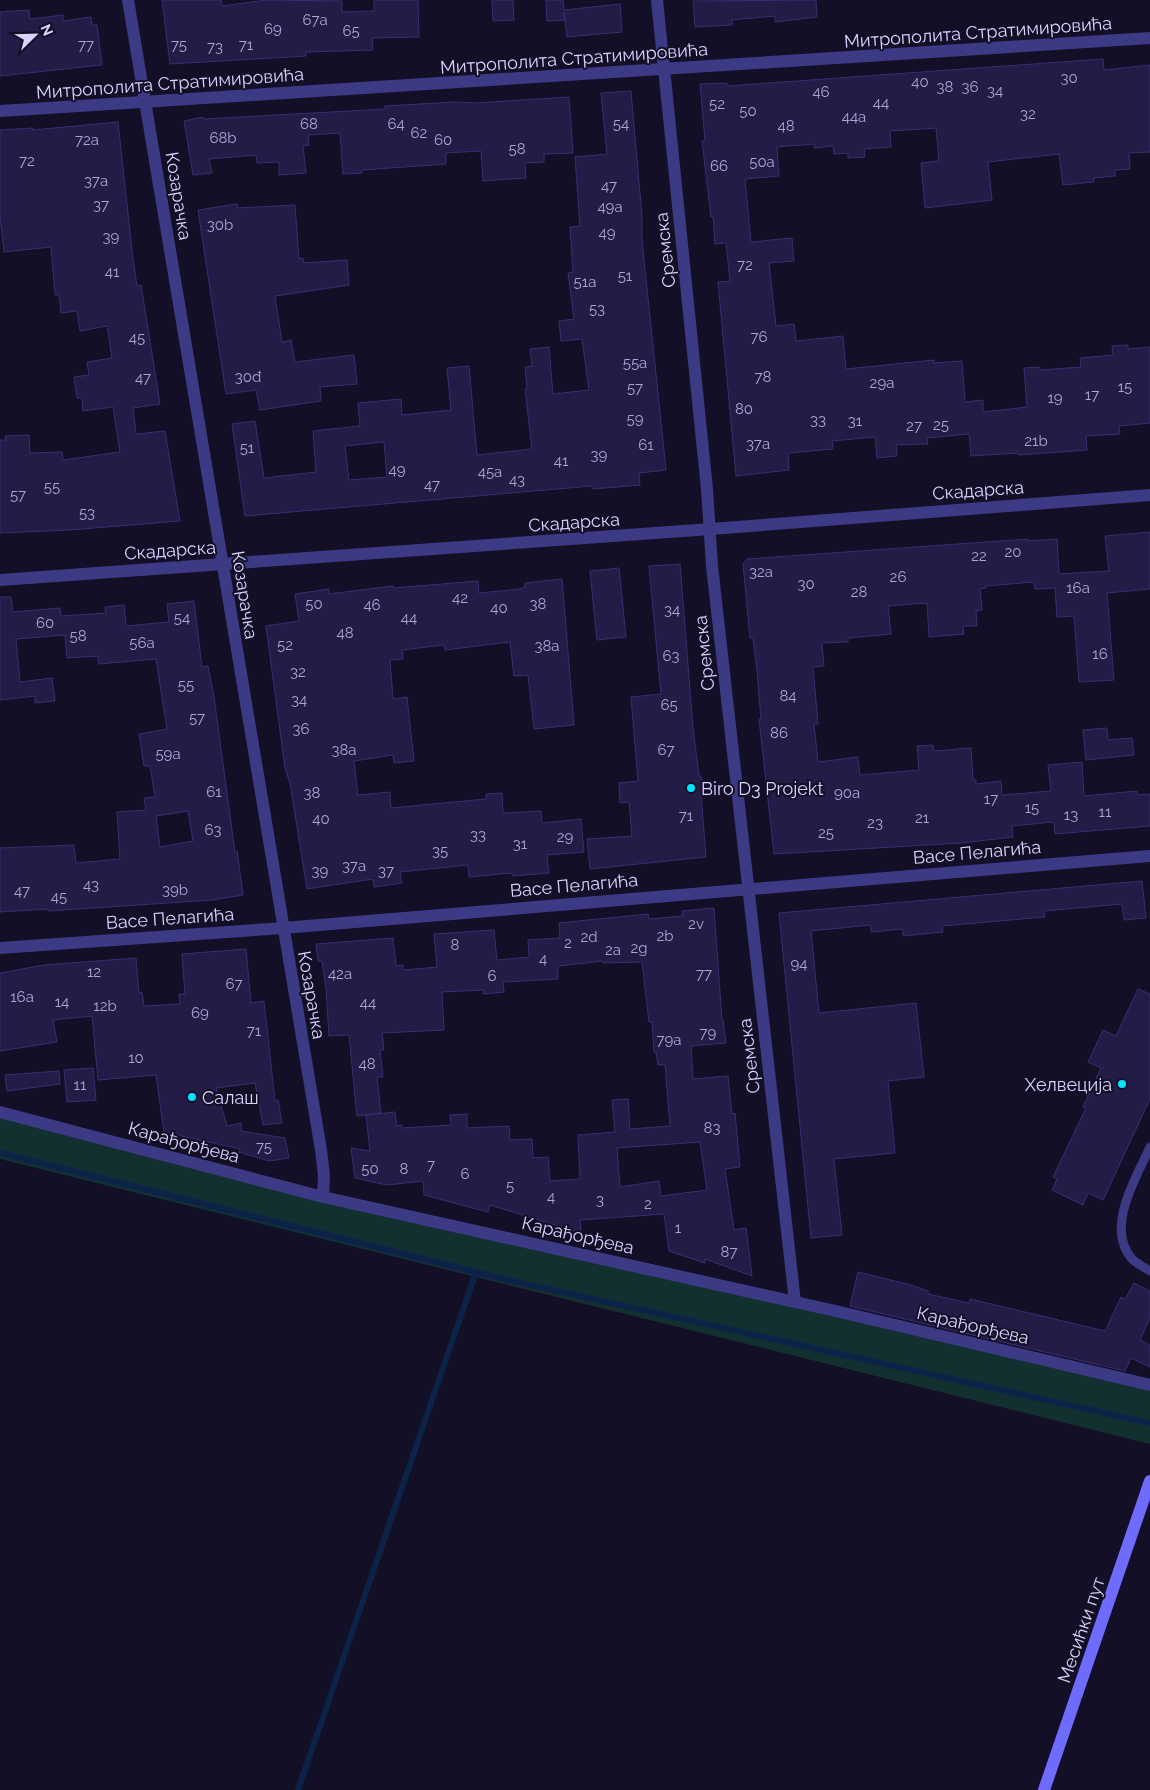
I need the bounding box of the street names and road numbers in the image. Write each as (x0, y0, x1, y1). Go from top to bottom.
street label: Митрополита Стратимировића (843, 12, 1113, 52)
street label: Митрополита Стратимировића (439, 38, 709, 78)
street label: Митрополита Стратимировића (35, 63, 305, 103)
street label: Козарачка (162, 150, 196, 242)
street label: Сремска (651, 211, 679, 289)
street label: Скадарска (931, 476, 1025, 504)
street label: Скадарска (527, 508, 621, 536)
street label: Скадарска (123, 536, 217, 564)
street label: Козарачка (228, 549, 262, 641)
street label: Сремска (690, 614, 718, 692)
street label: Васе Пелагића (912, 836, 1042, 868)
street label: Васе Пелагића (509, 869, 639, 901)
street label: Васе Пелагића (105, 903, 235, 933)
street label: Козарачка (294, 949, 330, 1041)
street label: Сремска (734, 1017, 764, 1095)
street label: Карађорђева (126, 1117, 242, 1167)
street label: Карађорђева (520, 1212, 636, 1258)
street label: Карађорђева (915, 1302, 1031, 1348)
street label: Месићки пут (1053, 1574, 1109, 1686)

